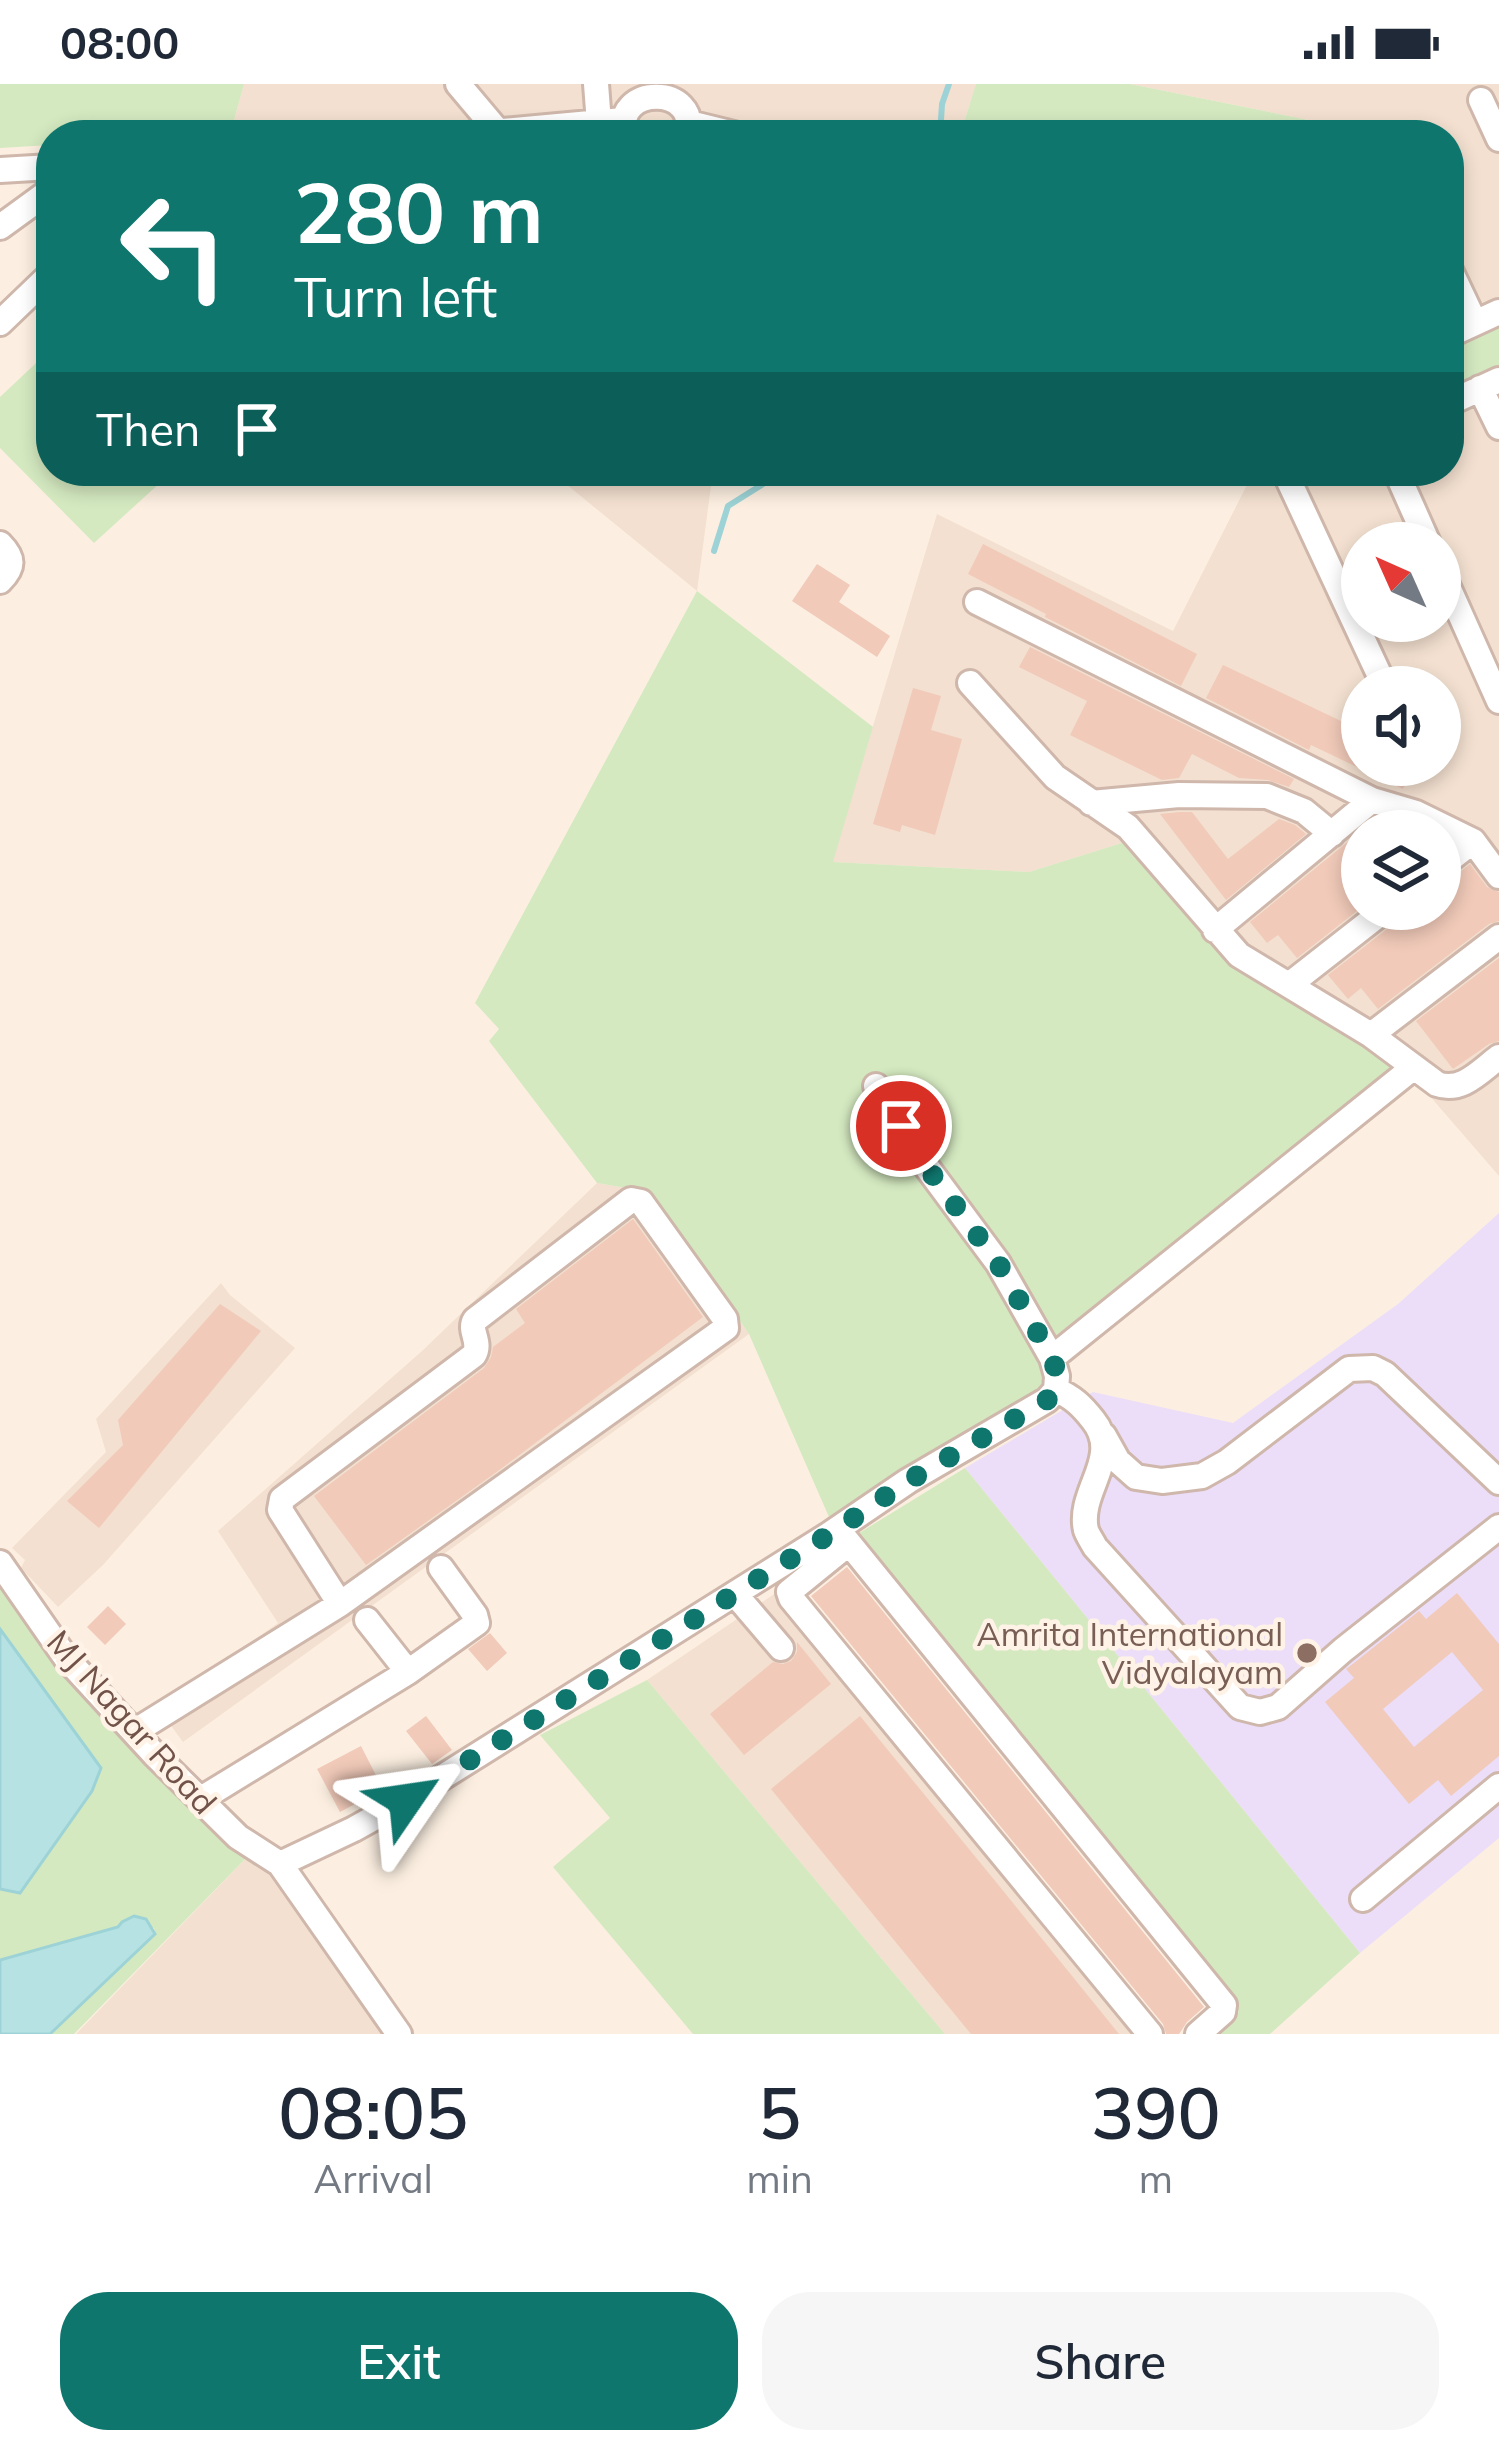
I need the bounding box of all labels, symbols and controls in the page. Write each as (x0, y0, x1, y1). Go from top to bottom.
text: 08:00 (60, 14, 179, 70)
text: 280 m (294, 159, 544, 264)
icon: left (96, 168, 252, 324)
text: Turn left (294, 263, 497, 331)
icon: arrive (224, 396, 290, 462)
text: Then (96, 401, 200, 457)
north arrow (1341, 522, 1461, 642)
map controls (1341, 522, 1461, 930)
button: sound (1341, 666, 1461, 786)
button: layers (1341, 810, 1461, 930)
pin (850, 1075, 952, 1177)
icon: arrive (868, 1093, 934, 1159)
place label: Amrita International Vidyalayam (976, 1613, 1283, 1692)
street label: MJ Nagar Road (39, 1621, 226, 1822)
marker: Amrita International Vidyalayam (1294, 1640, 1320, 1666)
position arrow (343, 1737, 469, 1863)
text: 08:05 (278, 2067, 468, 2157)
text: 5 (758, 2067, 801, 2157)
text: 390 (1091, 2067, 1221, 2157)
text: Arrival (314, 2154, 433, 2203)
text: min (746, 2154, 813, 2203)
text: m (1139, 2154, 1173, 2203)
button: Exit (60, 2292, 738, 2430)
button: Share (762, 2292, 1439, 2430)

